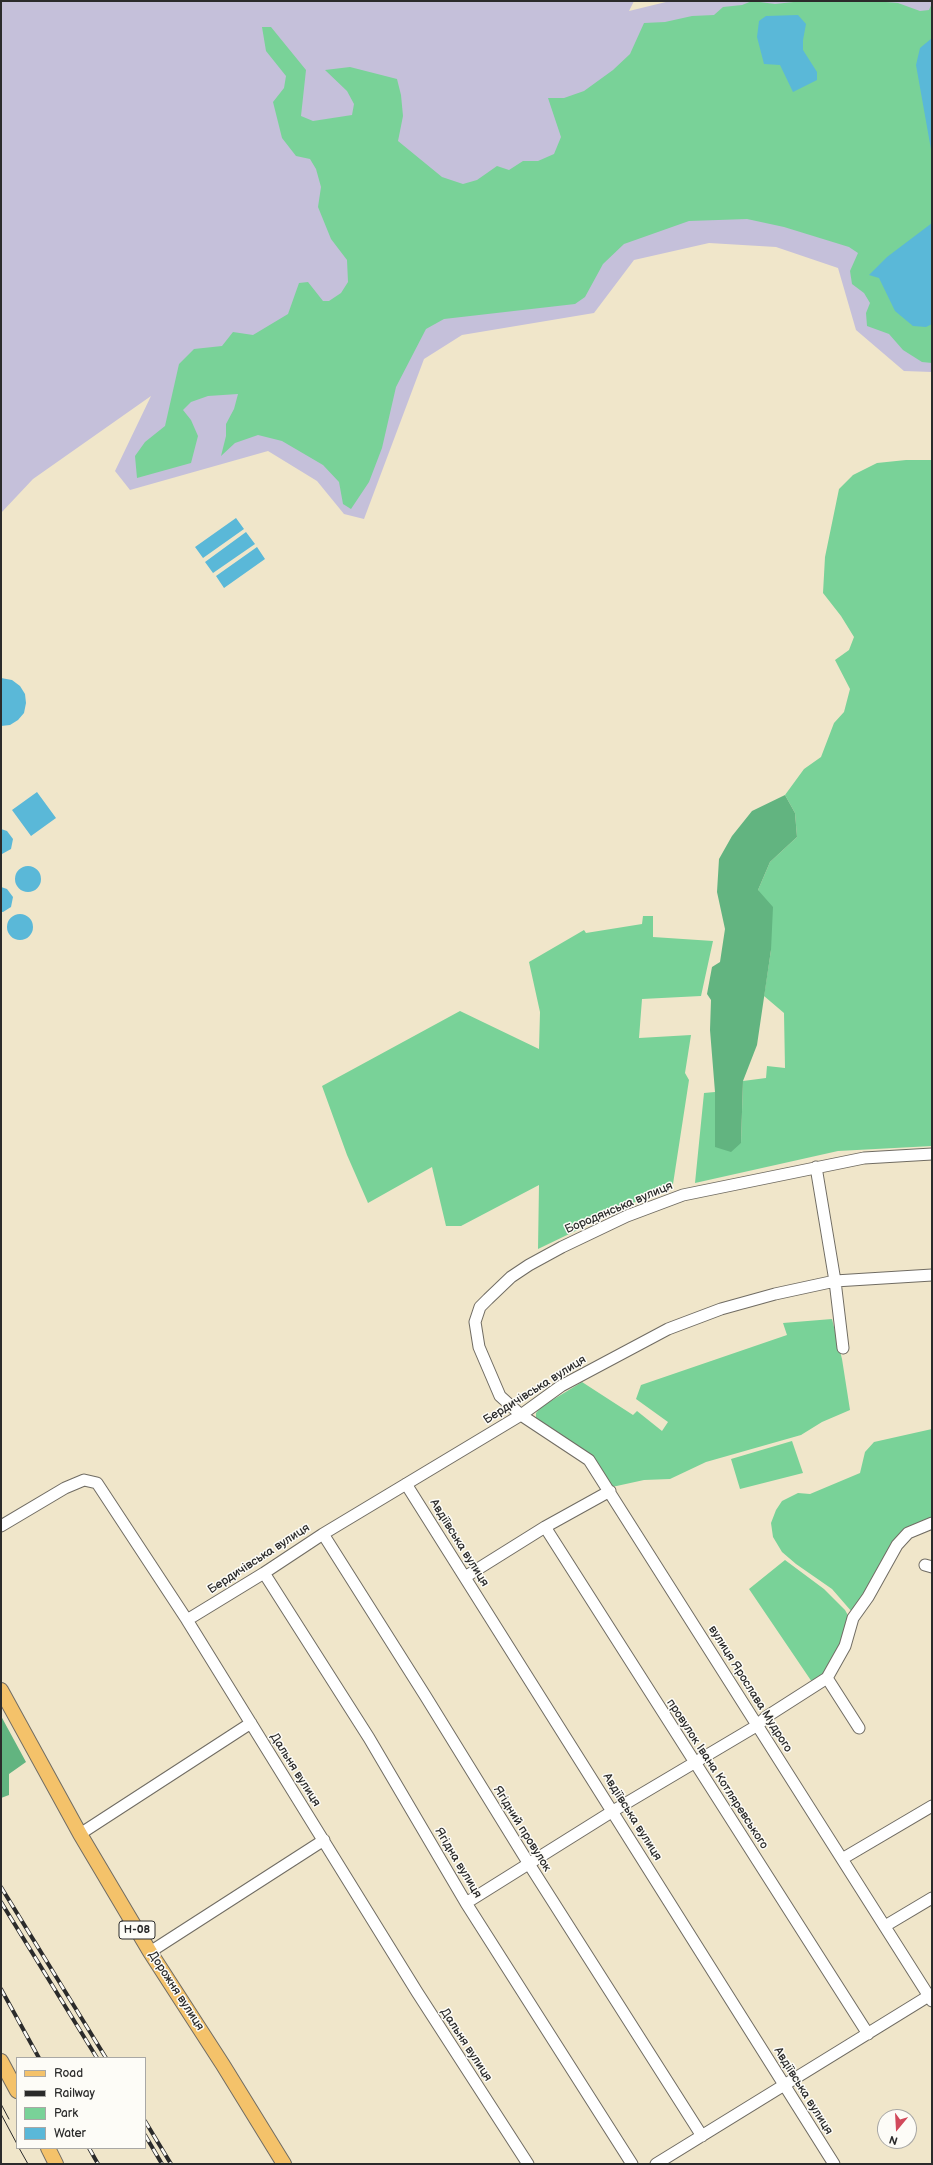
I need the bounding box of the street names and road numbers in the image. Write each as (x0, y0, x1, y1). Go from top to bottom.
street label: Бородянська вулиця (563, 1179, 675, 1237)
street label: Бердичівська вулиця (481, 1353, 589, 1427)
street label: Авдіївська вулиця (426, 1497, 492, 1589)
street label: Бердичівська вулиця (205, 1521, 313, 1597)
street label: вулиця Ярослава Мудрого (705, 1623, 795, 1755)
street label: провулок Івана Котляревського (663, 1696, 771, 1852)
street label: Дальня вулиця (267, 1731, 323, 1809)
street label: Авдіївська вулиця (599, 1771, 665, 1863)
street label: Ягідний провулок (490, 1784, 554, 1874)
street label: Ягідна вулиця (431, 1825, 485, 1901)
road number: Н-08 (119, 1921, 155, 1939)
street label: Дорожня вулиця (145, 1949, 207, 2033)
street label: Дальня вулиця (437, 2006, 495, 2084)
street label: Авдіївська вулиця (770, 2045, 836, 2137)

